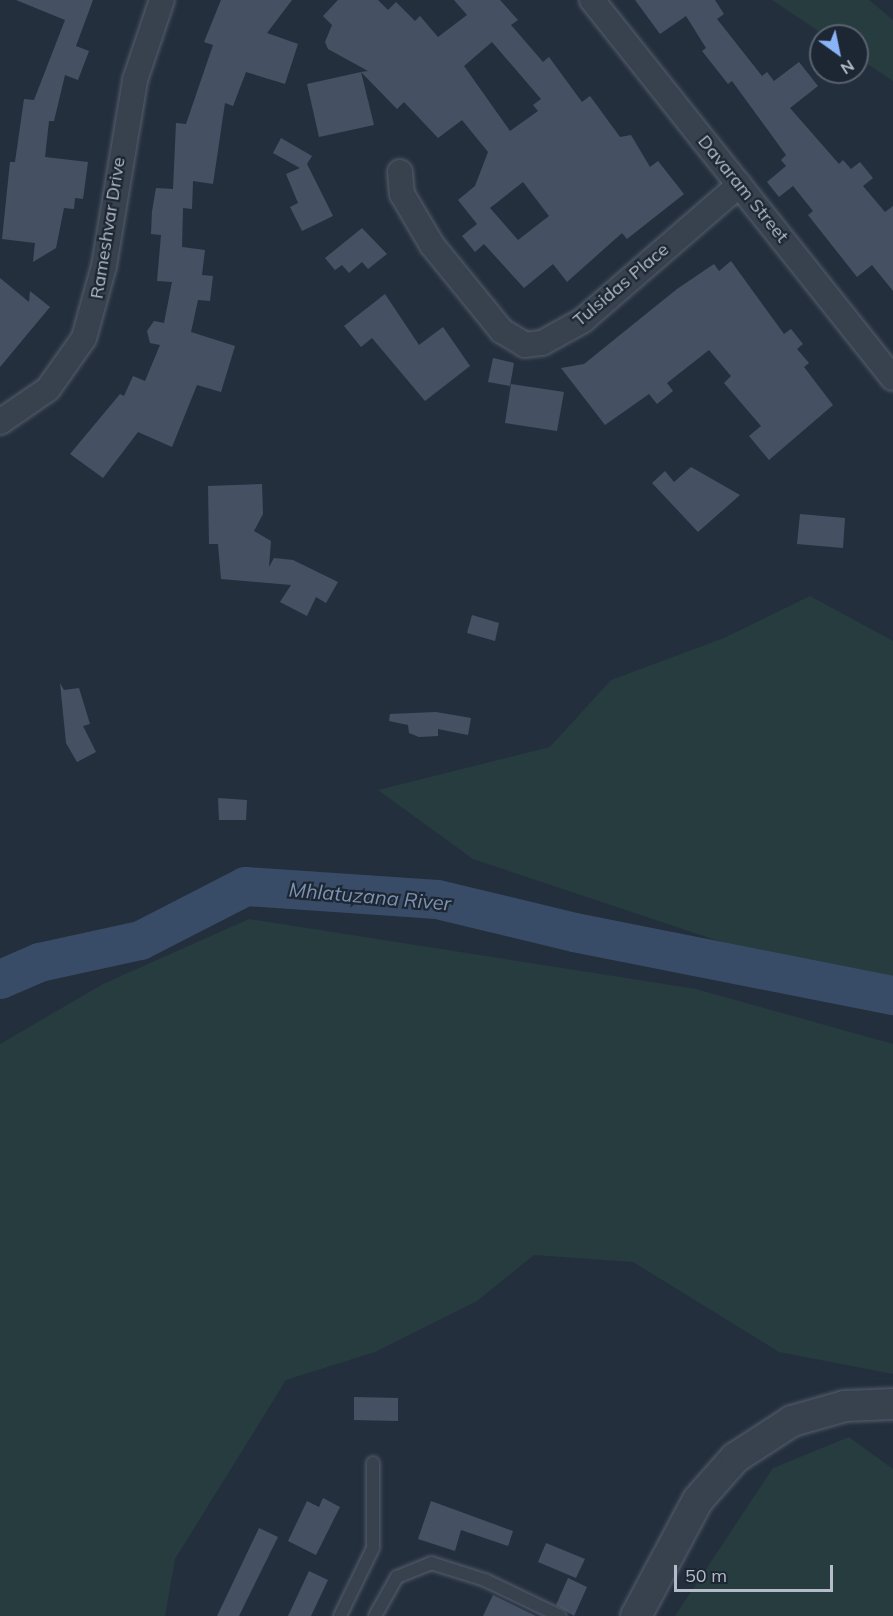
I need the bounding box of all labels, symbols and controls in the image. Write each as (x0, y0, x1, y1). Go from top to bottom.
north arrow (809, 24, 869, 84)
text: N (837, 56, 858, 79)
street label: Davaram Street (693, 131, 793, 247)
street label: Rameshvar Drive (86, 156, 130, 300)
street label: Tulsidas Place (569, 239, 673, 331)
water label: Mhlatuzana River (288, 877, 452, 915)
scale bar (677, 1553, 836, 1591)
text: 50 m (685, 1564, 727, 1587)

